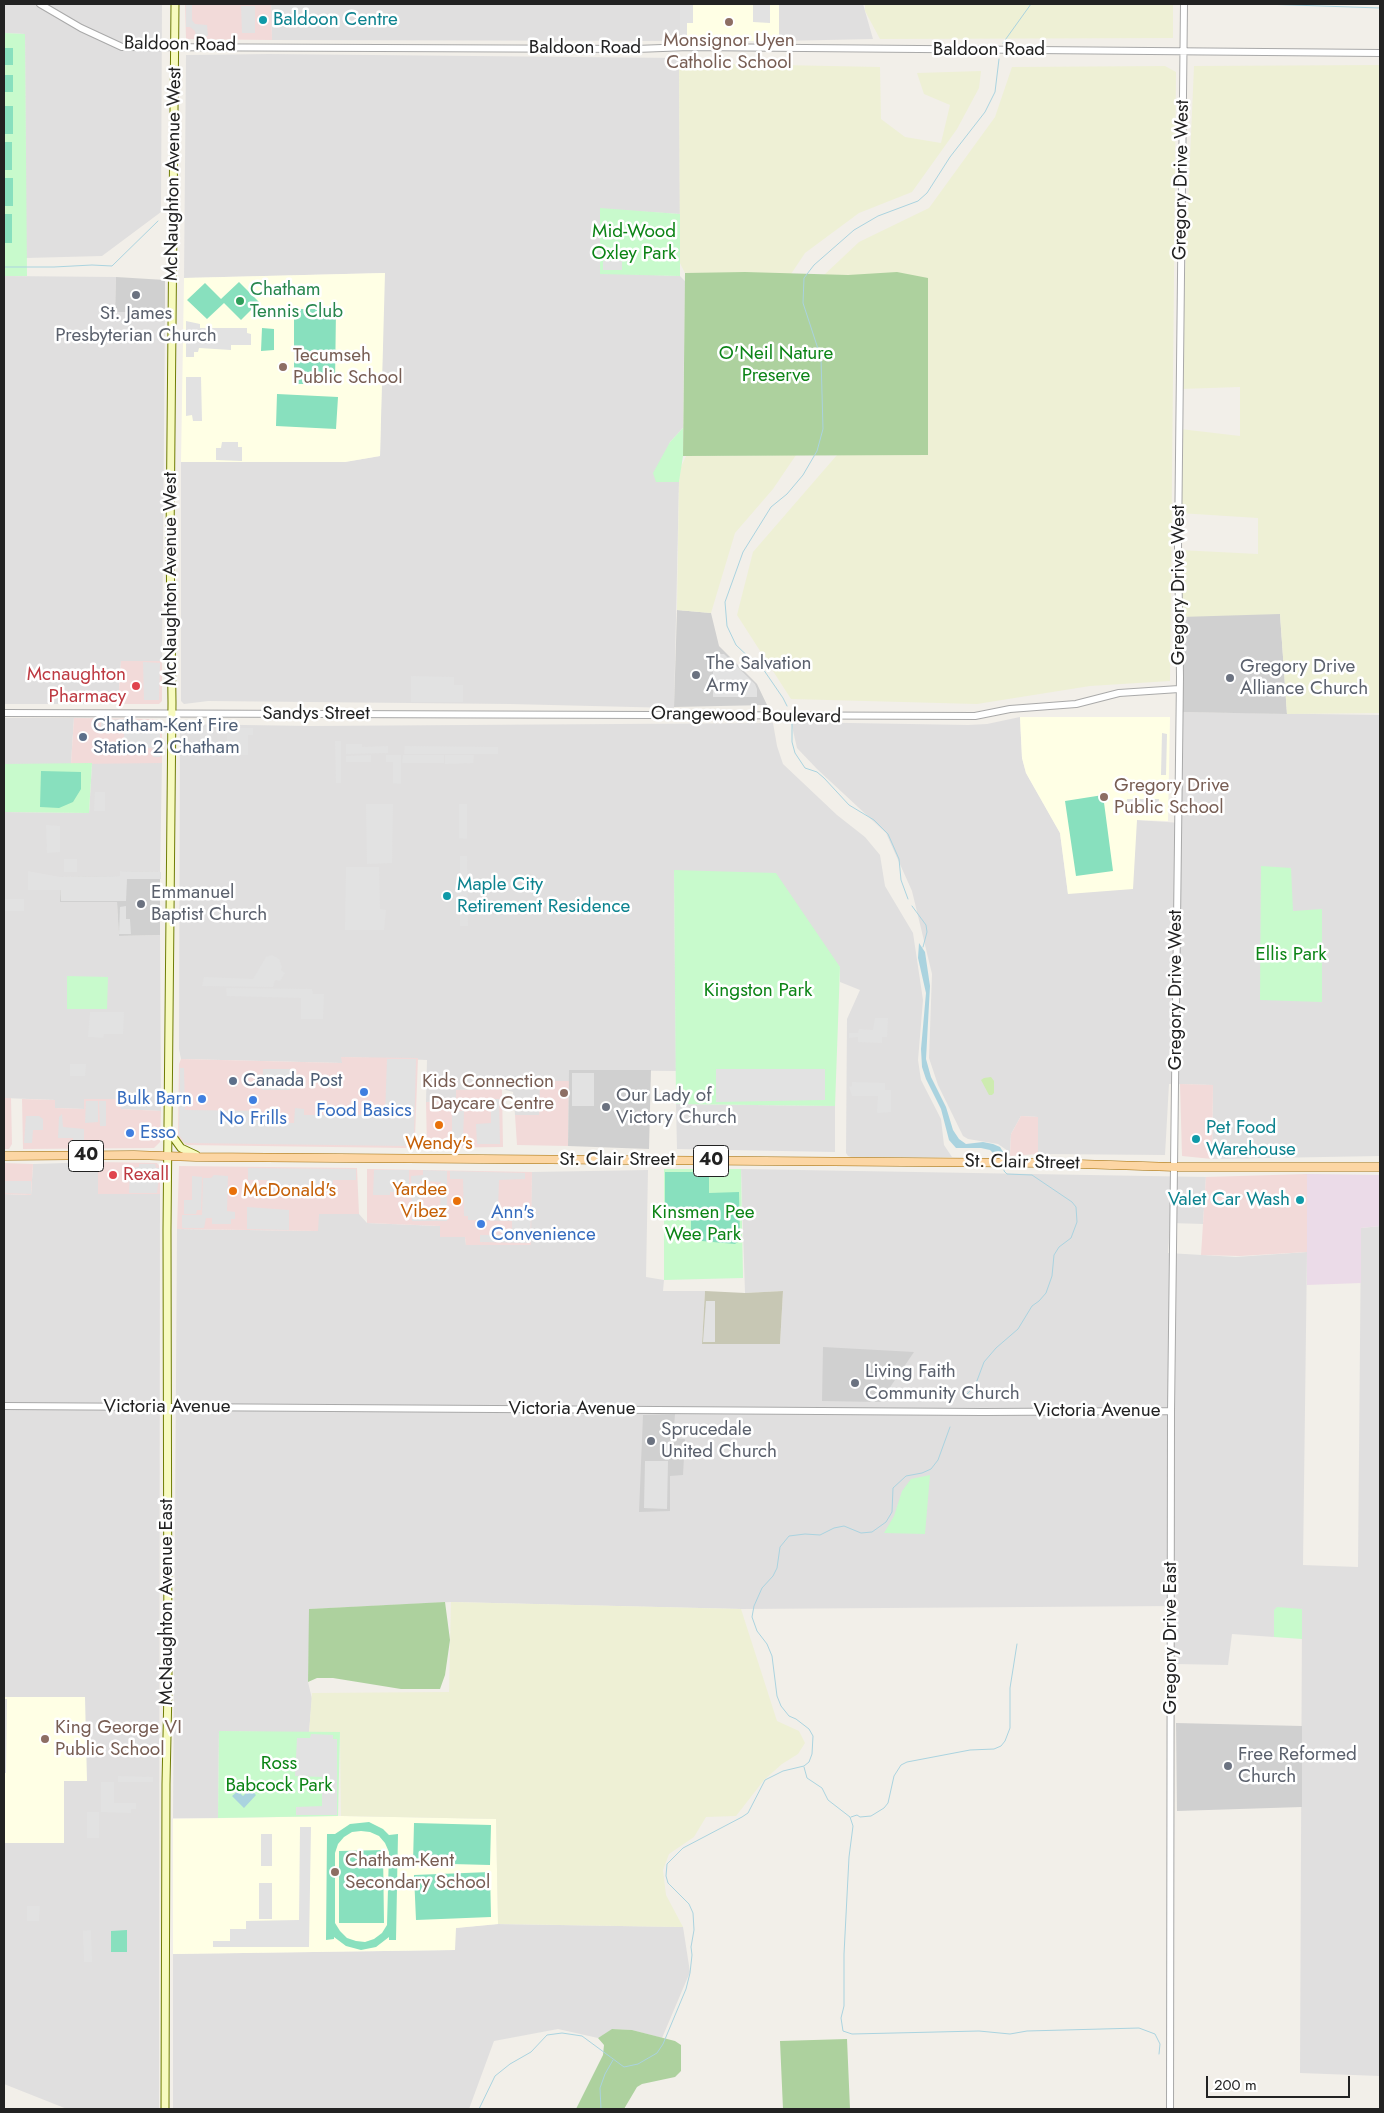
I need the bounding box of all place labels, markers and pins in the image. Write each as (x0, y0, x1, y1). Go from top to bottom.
place label: Baldoon Centre (273, 9, 398, 31)
marker: Baldoon Centre (257, 14, 269, 26)
marker: Monsignor Uyen Catholic School (723, 16, 735, 28)
place label: Monsignor Uyen Catholic School (663, 30, 795, 74)
place label: Chatham Tennis Club (250, 279, 343, 323)
marker: St. James Presbyterian Church (130, 289, 142, 301)
marker: Chatham Tennis Club (234, 295, 246, 307)
place label: St. James Presbyterian Church (55, 303, 217, 347)
place label: Tecumseh Public School (293, 345, 403, 389)
marker: Tecumseh Public School (277, 361, 289, 373)
place label: The Salvation Army (706, 653, 812, 697)
place label: Gregory Drive Alliance Church (1240, 656, 1368, 700)
place label: Mcnaughton Pharmacy (27, 664, 126, 708)
marker: The Salvation Army (690, 669, 702, 681)
marker: Gregory Drive Alliance Church (1224, 672, 1236, 684)
marker: Mcnaughton Pharmacy (130, 680, 142, 692)
place label: Chatham-Kent Fire Station 2 Chatham (93, 715, 240, 759)
marker: Chatham-Kent Fire Station 2 Chatham (77, 731, 89, 743)
place label: Gregory Drive Public School (1114, 775, 1229, 819)
marker: Gregory Drive Public School (1098, 791, 1110, 803)
place label: Maple City Retirement Residence (457, 874, 630, 918)
place label: Emmanuel Baptist Church (151, 882, 267, 926)
marker: Maple City Retirement Residence (441, 890, 453, 902)
marker: Emmanuel Baptist Church (135, 898, 147, 910)
place label: Canada Post (243, 1070, 342, 1092)
place label: Kids Connection Daycare Centre (422, 1071, 554, 1115)
marker: Canada Post (227, 1075, 239, 1087)
place label: Our Lady of Victory Church (616, 1085, 737, 1129)
marker: Food Basics (358, 1086, 370, 1098)
marker: Kids Connection Daycare Centre (558, 1087, 570, 1099)
place label: Bulk Barn (117, 1088, 192, 1110)
marker: Bulk Barn (196, 1093, 208, 1105)
marker: No Frills (247, 1094, 259, 1106)
place label: Food Basics (316, 1100, 412, 1122)
marker: Our Lady of Victory Church (600, 1101, 612, 1113)
place label: No Frills (219, 1108, 287, 1130)
place label: Pet Food Warehouse (1206, 1117, 1296, 1161)
marker: Wendy's (433, 1119, 445, 1131)
place label: Esso (140, 1122, 176, 1144)
marker: Esso (124, 1127, 136, 1139)
place label: Wendy's (405, 1133, 473, 1155)
marker: Pet Food Warehouse (1190, 1133, 1202, 1145)
place label: Rexall (123, 1164, 169, 1186)
marker: Rexall (107, 1169, 119, 1181)
place label: Yardee Vibez (392, 1179, 447, 1223)
place label: McDonald's (243, 1180, 336, 1202)
marker: McDonald's (227, 1185, 239, 1197)
place label: Valet Car Wash (1168, 1189, 1290, 1211)
marker: Valet Car Wash (1294, 1194, 1306, 1206)
marker: Yardee Vibez (451, 1195, 463, 1207)
place label: Ann's Convenience (491, 1202, 596, 1246)
marker: Ann's Convenience (475, 1218, 487, 1230)
place label: Living Faith Community Church (865, 1361, 1020, 1405)
marker: Living Faith Community Church (849, 1377, 861, 1389)
place label: Sprucedale United Church (661, 1419, 777, 1463)
marker: Sprucedale United Church (645, 1435, 657, 1447)
place label: King George VI Public School (55, 1717, 182, 1761)
marker: King George VI Public School (39, 1733, 51, 1745)
place label: Free Reformed Church (1238, 1744, 1357, 1788)
marker: Free Reformed Church (1222, 1760, 1234, 1772)
place label: Chatham-Kent Secondary School (345, 1850, 490, 1894)
marker: Chatham-Kent Secondary School (329, 1866, 341, 1878)

